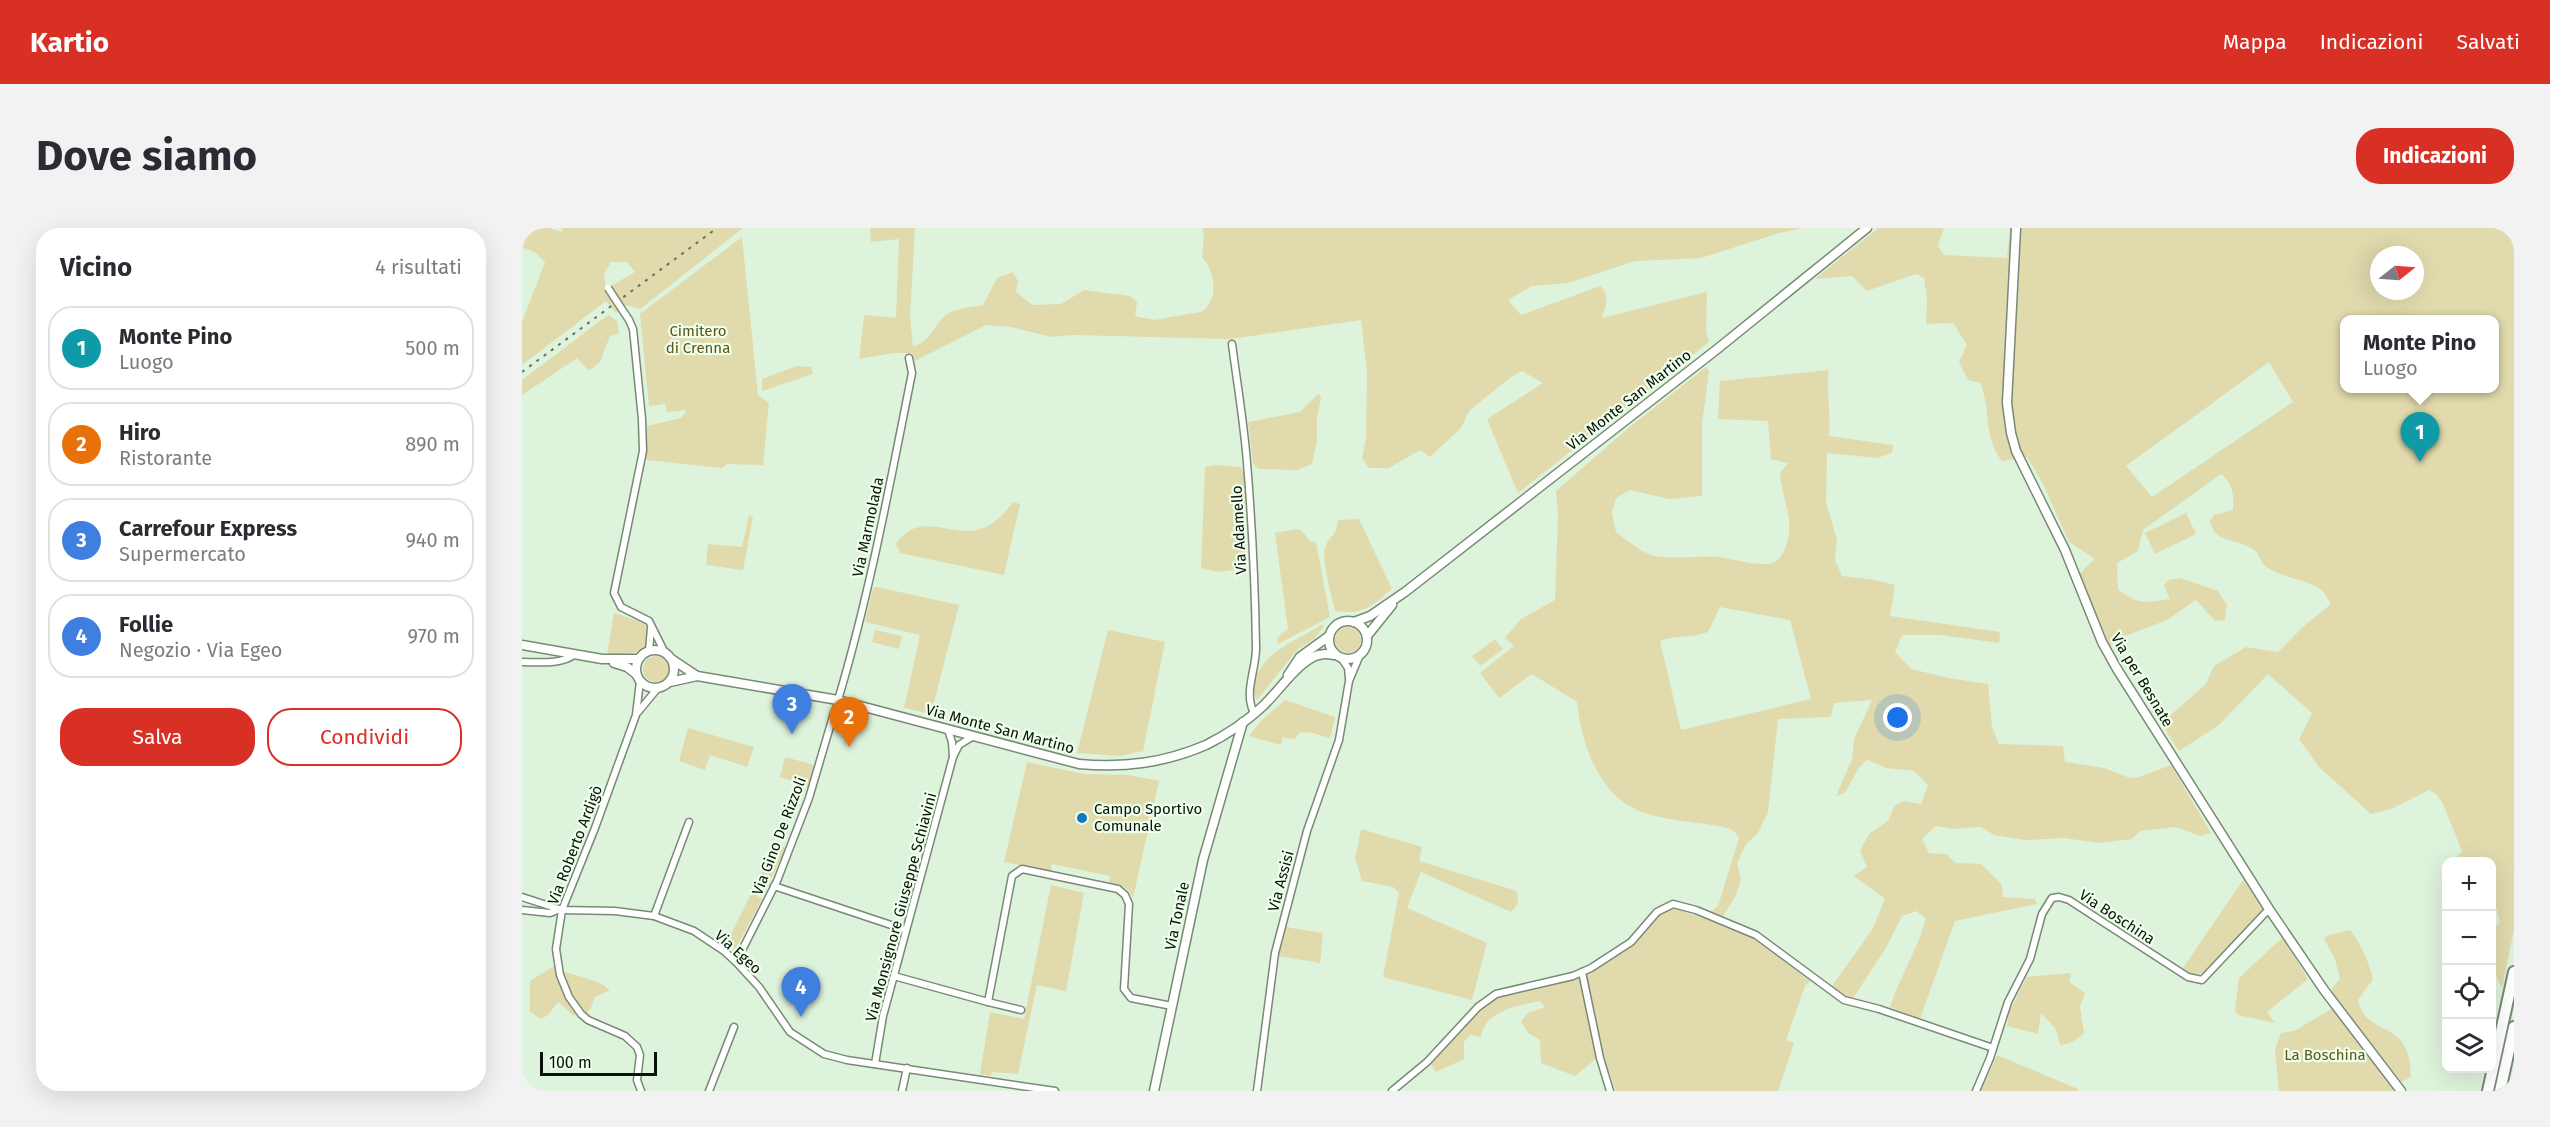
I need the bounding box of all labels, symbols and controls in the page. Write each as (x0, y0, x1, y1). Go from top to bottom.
text: Kartio (30, 26, 109, 59)
text: Mappa (2223, 29, 2287, 55)
text: Indicazioni (2320, 29, 2423, 55)
text: Salvati (2456, 29, 2520, 55)
button: Indicazioni (2356, 128, 2514, 184)
text: Dove siamo (36, 131, 257, 181)
north arrow (2370, 246, 2424, 300)
text: Vicino (60, 252, 132, 283)
text: 4 risultati (375, 255, 462, 279)
popup (2340, 315, 2499, 393)
park label: Cimitero di Crenna (666, 322, 730, 357)
text: Monte Pino (119, 323, 232, 350)
text: Monte Pino (2363, 329, 2476, 356)
text: 1 (77, 336, 86, 360)
text: 500 m (405, 336, 460, 360)
street label: Via Monte San Martino (1563, 346, 1695, 454)
text: Luogo (119, 350, 174, 374)
text: Luogo (2363, 356, 2418, 380)
pin: 1 (2400, 412, 2440, 462)
text: Hiro (119, 419, 161, 446)
text: 2 (76, 432, 87, 456)
text: 890 m (405, 432, 460, 456)
text: Ristorante (119, 446, 212, 470)
street label: Via Marmolada (849, 475, 887, 579)
street label: Via Adamello (1228, 485, 1250, 575)
text: Carrefour Express (119, 515, 297, 542)
text: 3 (76, 528, 87, 552)
text: 940 m (405, 528, 460, 552)
text: Supermercato (119, 542, 246, 566)
text: Follie (119, 611, 173, 638)
text: 4 (76, 624, 87, 648)
text: 970 m (408, 624, 460, 648)
street label: Via per Besnate (2107, 630, 2177, 730)
text: Negozio · Via Egeo (119, 638, 283, 662)
pin: 3 (772, 684, 812, 734)
pin: 2 (830, 698, 868, 747)
street label: Via Monte San Martino (924, 700, 1076, 758)
your location (1883, 703, 1912, 732)
button: Salva (60, 708, 255, 766)
button: Condividi (267, 708, 462, 766)
street label: Via Gino De Rizzoli (748, 774, 810, 898)
street label: Via Roberto Ardigò (544, 783, 606, 907)
street label: Via Monsignore Giuseppe Schiavini (862, 790, 940, 1024)
place label: Campo Sportivo Comunale (1094, 800, 1202, 835)
marker: Campo Sportivo Comunale (1075, 811, 1089, 825)
street label: Via Assisi (1264, 848, 1298, 914)
map controls (2442, 857, 2496, 1073)
button: + (2442, 857, 2496, 911)
street label: Via Tonale (1161, 880, 1193, 952)
street label: Via Boschina (2076, 886, 2158, 948)
button: − (2442, 911, 2496, 965)
street label: Via Egeo (711, 926, 765, 978)
button: locate (2442, 965, 2496, 1019)
pin: 4 (782, 968, 820, 1017)
button: layers (2442, 1019, 2496, 1073)
park label: La Boschina (2284, 1046, 2366, 1064)
scale bar (540, 1049, 657, 1076)
text: 100 m (549, 1053, 592, 1072)

